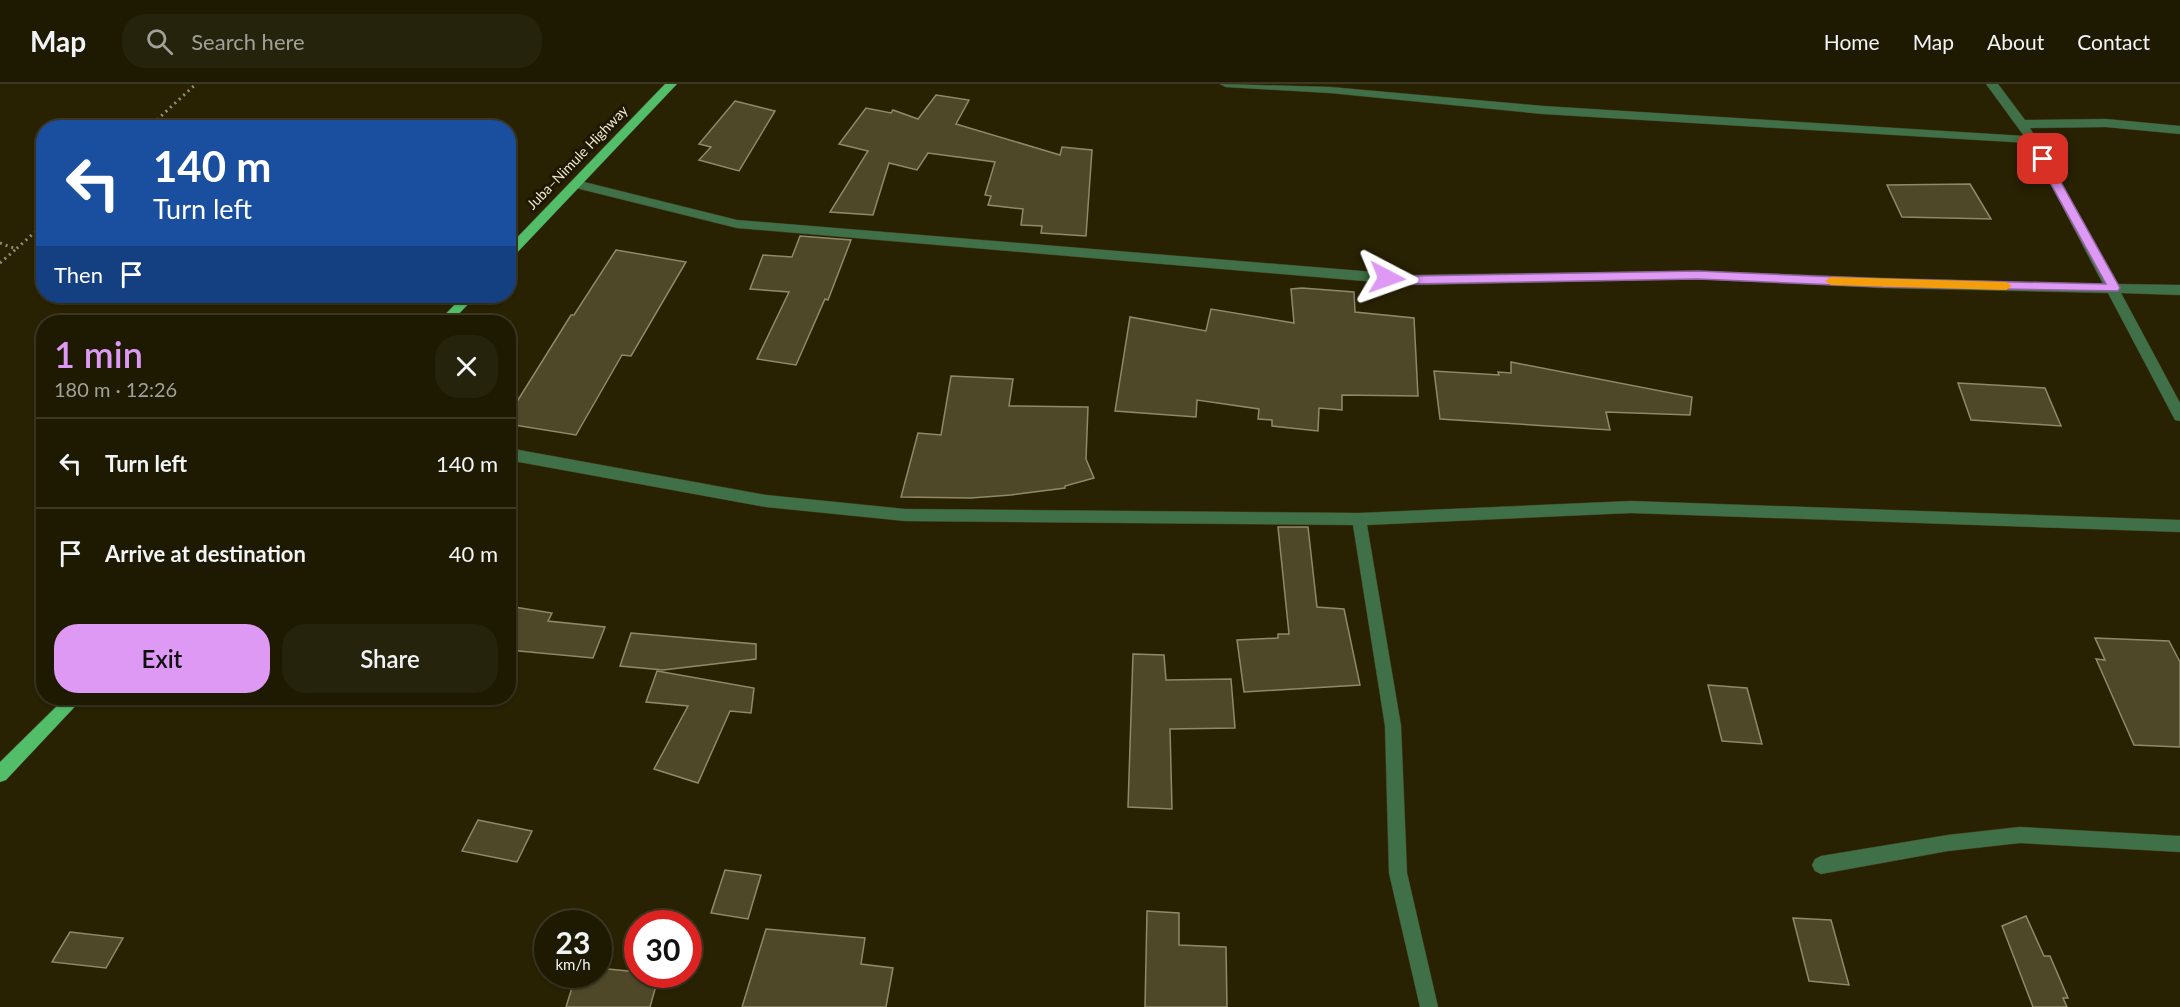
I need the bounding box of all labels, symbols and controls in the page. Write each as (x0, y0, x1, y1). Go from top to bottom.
search box (122, 14, 542, 68)
text: Map (30, 24, 86, 58)
icon: search (143, 25, 176, 58)
text: Search here (191, 28, 305, 55)
text: Home (1824, 29, 1880, 54)
text: Map (1913, 29, 1954, 54)
text: About (1987, 29, 2044, 54)
text: Contact (2077, 29, 2150, 54)
street label: Juba–Nimule Highway (523, 101, 632, 213)
pin (2017, 133, 2068, 184)
text: 140 m (153, 141, 271, 191)
icon: arrive (2026, 142, 2059, 175)
icon: left (54, 144, 132, 222)
text: Turn left (153, 192, 252, 225)
position arrow (1355, 246, 1419, 310)
icon: arrive (115, 258, 148, 291)
text: Then (54, 261, 103, 288)
text: 1 min (54, 332, 143, 376)
button: close (435, 335, 498, 398)
text: 180 m · 12:26 (54, 377, 177, 401)
icon: left (54, 447, 87, 480)
text: Turn left (105, 450, 187, 477)
text: 140 m (436, 450, 498, 477)
icon: arrive (54, 537, 87, 570)
text: Arrive at destination (105, 540, 306, 567)
text: 40 m (449, 540, 498, 567)
button: Exit (54, 624, 270, 693)
button: Share (282, 624, 498, 693)
speed limit sign: 30 (624, 910, 702, 988)
text: 23 (556, 924, 590, 960)
text: km/h (555, 955, 591, 973)

